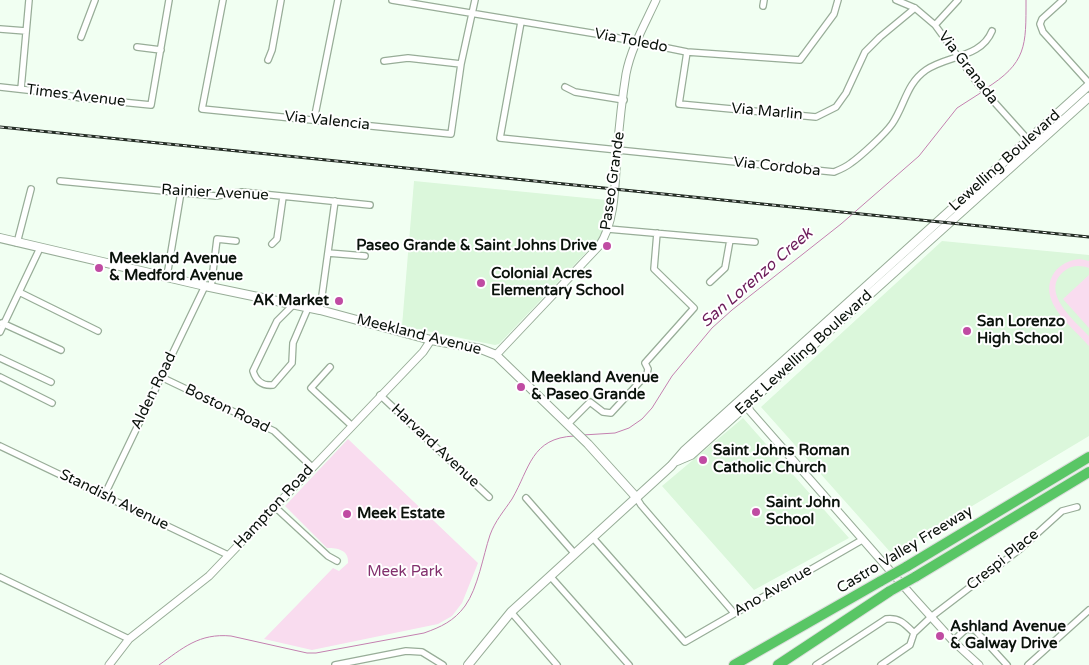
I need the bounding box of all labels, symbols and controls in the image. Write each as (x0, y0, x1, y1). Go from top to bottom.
street label: Via Toledo (593, 25, 669, 57)
street label: Via Granada (934, 28, 1002, 108)
street label: Times Avenue (25, 81, 127, 111)
street label: Via Marlin (731, 100, 803, 124)
street label: Lewelling Boulevard (946, 106, 1064, 216)
street label: Via Valencia (283, 108, 371, 134)
street label: Paseo Grande (597, 131, 629, 231)
street label: Via Cordoba (732, 153, 822, 181)
street label: Rainier Avenue (161, 181, 269, 205)
water label: San Lorenzo Creek (697, 224, 817, 332)
place label: Paseo Grande & Saint Johns Drive (356, 237, 597, 255)
marker: Paseo Grande & Saint Johns Drive (601, 240, 613, 252)
place label: Meekland Avenue & Medford Avenue (109, 250, 243, 285)
marker: Meekland Avenue & Medford Avenue (93, 262, 105, 274)
place label: Colonial Acres Elementary School (491, 265, 624, 300)
marker: Colonial Acres Elementary School (475, 277, 487, 289)
street label: East Lewelling Boulevard (732, 287, 876, 419)
place label: AK Market (253, 292, 329, 310)
marker: AK Market (333, 295, 345, 307)
street label: Meekland Avenue (355, 311, 483, 359)
place label: San Lorenzo High School (977, 313, 1065, 348)
marker: San Lorenzo High School (961, 325, 973, 337)
street label: Alden Road (128, 350, 180, 432)
place label: Meekland Avenue & Paseo Grande (531, 369, 659, 404)
street label: Boston Road (182, 381, 272, 437)
marker: Meekland Avenue & Paseo Grande (515, 381, 527, 393)
street label: Harvard Avenue (387, 400, 483, 492)
place label: Saint Johns Roman Catholic Church (713, 442, 850, 477)
marker: Saint Johns Roman Catholic Church (697, 454, 709, 466)
street label: Hampton Road (230, 461, 318, 553)
street label: Standish Avenue (56, 466, 172, 534)
place label: Saint John School (766, 494, 840, 529)
street label: Castro Valley Freeway (834, 502, 976, 598)
place label: Meek Estate (357, 505, 445, 523)
marker: Saint John School (750, 506, 762, 518)
marker: Meek Estate (341, 508, 353, 520)
street label: Crespi Place (963, 526, 1043, 594)
street label: Ano Avenue (731, 561, 815, 621)
park label: Meek Park (367, 563, 443, 581)
place label: Ashland Avenue & Galway Drive (950, 618, 1066, 653)
marker: Ashland Avenue & Galway Drive (934, 630, 946, 642)

